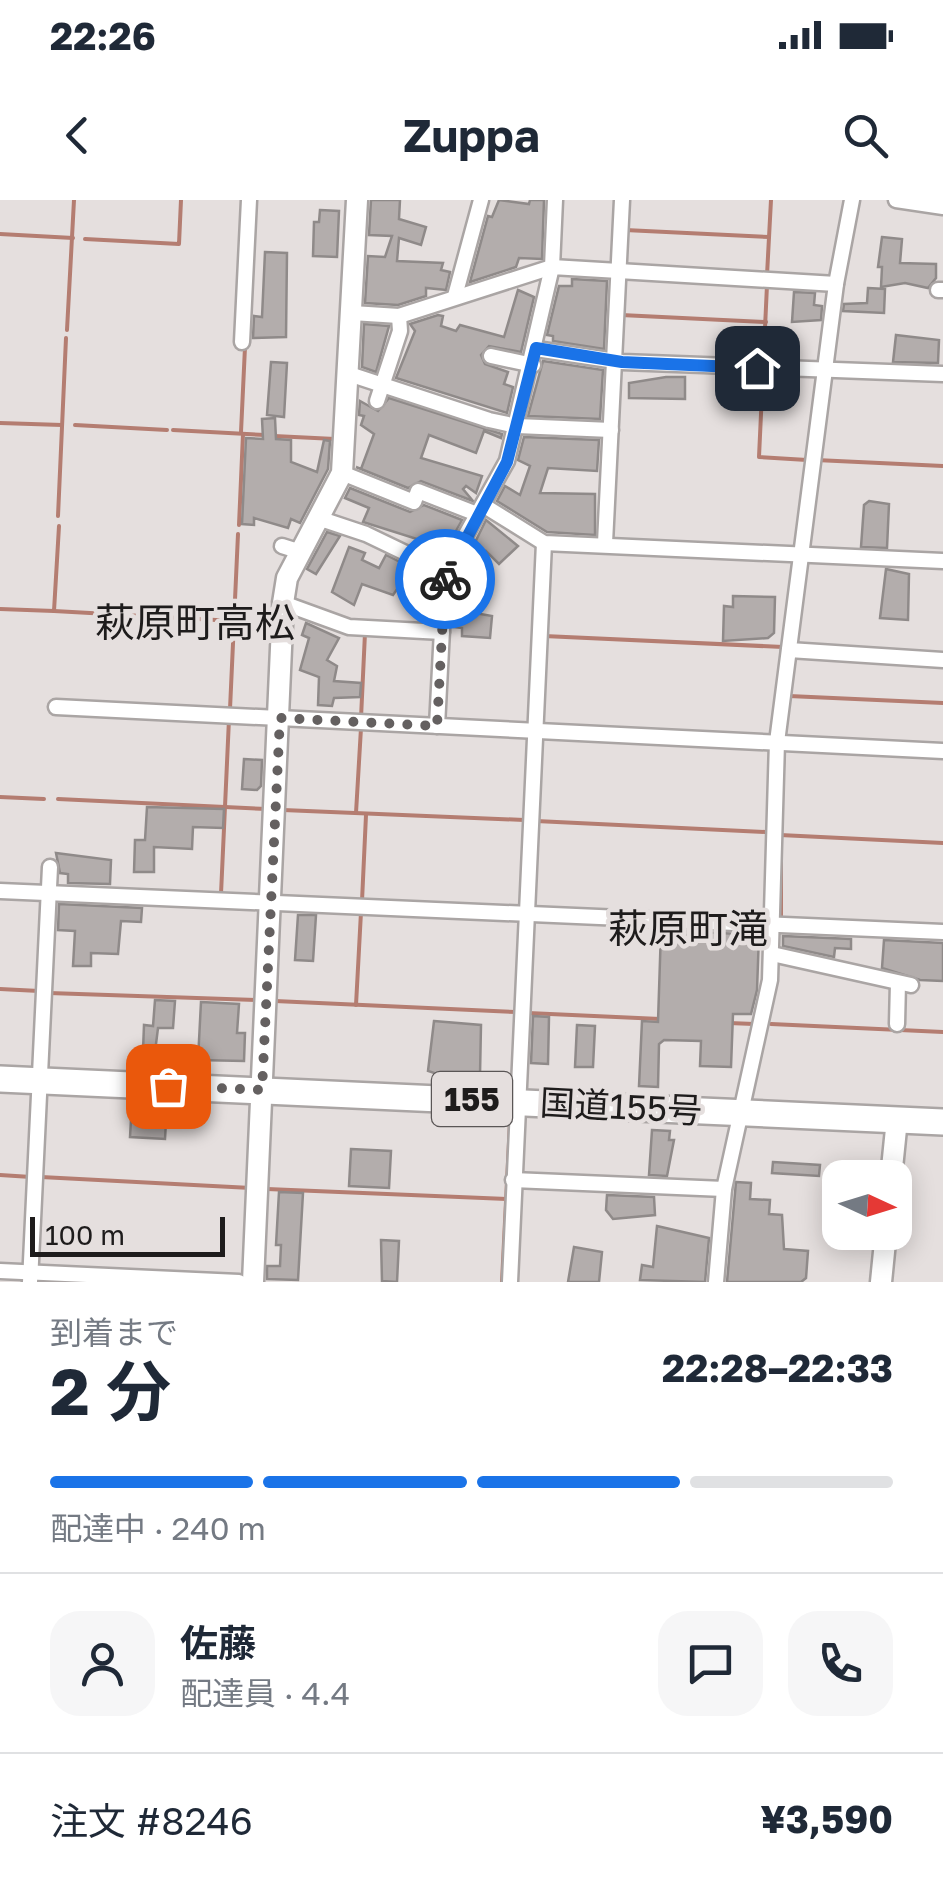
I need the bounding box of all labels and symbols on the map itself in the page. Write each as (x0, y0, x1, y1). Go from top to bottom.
pin (715, 326, 800, 411)
courier (395, 529, 495, 629)
district label: 萩原町高松 (95, 598, 295, 646)
district label: 萩原町滝 (608, 904, 768, 952)
pin (126, 1044, 211, 1129)
road number: 155 (432, 1072, 512, 1126)
street label: 国道155号 (539, 1081, 703, 1131)
north arrow (822, 1160, 912, 1250)
scale bar (30, 1212, 225, 1256)

